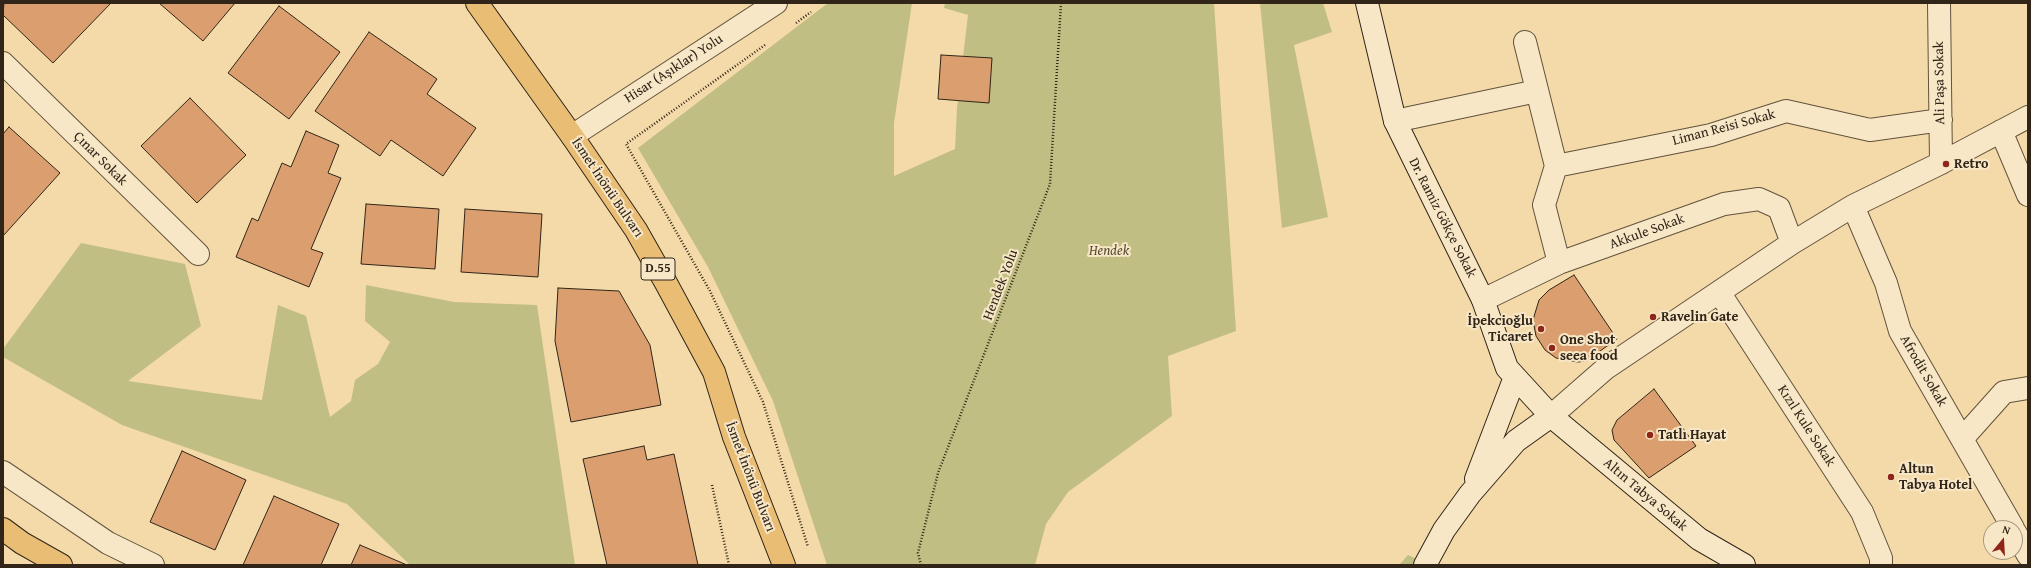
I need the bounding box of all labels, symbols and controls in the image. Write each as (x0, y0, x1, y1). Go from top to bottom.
street label: Hisar (Aşıklar) Yolu (622, 31, 726, 107)
street label: Ali Paşa Sokak (1931, 41, 1949, 125)
street label: Liman Reisi Sokak (1671, 106, 1777, 150)
street label: Çınar Sokak (69, 128, 131, 190)
street label: İsmet İnönü Bulvarı (568, 135, 646, 241)
street label: Dr. Ramiz Gökçe Sokak (1405, 155, 1479, 281)
place label: Retro (1954, 156, 1989, 172)
marker: Retro (1941, 159, 1951, 169)
street label: Akkule Sokak (1607, 211, 1687, 253)
park label: Hendek (1089, 243, 1129, 259)
street label: Hendek Yolu (980, 247, 1022, 323)
road number: D.55 (641, 258, 675, 280)
place label: Ravelin Gate (1661, 309, 1738, 325)
marker: Ravelin Gate (1648, 312, 1658, 322)
place label: İpekcioğlu Ticaret (1467, 313, 1533, 346)
marker: İpekcioğlu Ticaret (1536, 324, 1546, 334)
place label: One Shot seea food (1560, 332, 1618, 364)
street label: Afrodit Sokak (1896, 332, 1950, 410)
marker: One Shot seea food (1547, 343, 1557, 353)
street label: Kızıl Kule Sokak (1773, 382, 1839, 470)
street label: İsmet İnönü Bulvarı (721, 420, 779, 534)
place label: Tatlı Hayat (1658, 427, 1726, 443)
marker: Tatlı Hayat (1645, 430, 1655, 440)
street label: Altın Tabya Sokak (1600, 455, 1690, 535)
place label: Altun Tabya Hotel (1899, 461, 1972, 494)
marker: Altun Tabya Hotel (1886, 472, 1896, 482)
north arrow (1983, 520, 2023, 560)
text: N (2000, 521, 2012, 538)

